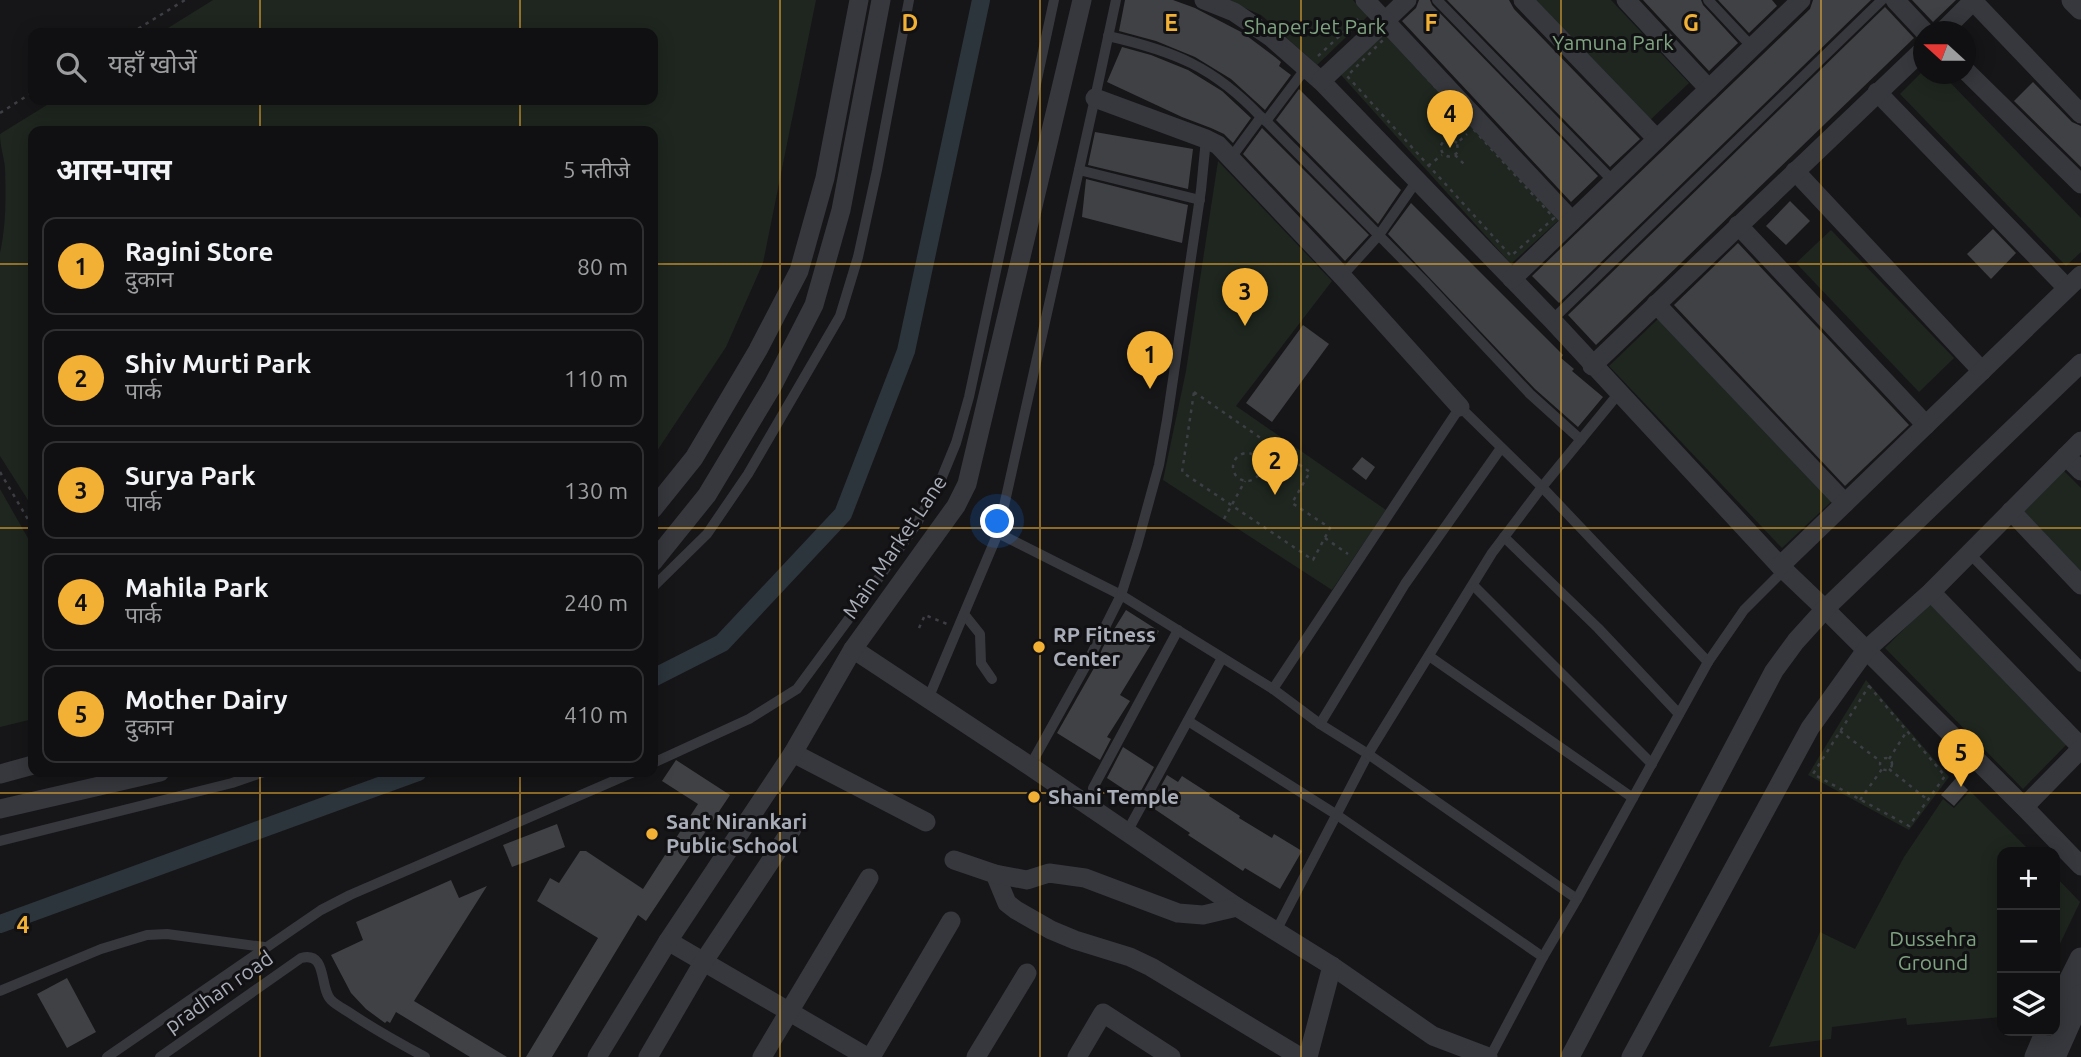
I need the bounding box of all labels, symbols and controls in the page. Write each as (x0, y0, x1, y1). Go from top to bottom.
text: D (902, 10, 918, 35)
text: E (1164, 10, 1178, 35)
text: F (1425, 10, 1438, 35)
text: G (1683, 10, 1699, 35)
park label: ShaperJet Park (1244, 14, 1387, 38)
north arrow (1913, 21, 1976, 84)
search box (28, 28, 658, 105)
park label: Yamuna Park (1552, 30, 1674, 54)
icon: search (52, 48, 90, 86)
text: यहाँ खोजें (108, 49, 197, 78)
pin: 4 (1427, 90, 1473, 148)
text: आस-पास (56, 152, 172, 186)
text: 5 नतीजे (563, 157, 630, 182)
text: Ragini Store (125, 237, 274, 266)
text: 1 (75, 254, 87, 279)
text: 80 m (577, 254, 628, 279)
text: दुकान (125, 266, 174, 291)
pin: 3 (1222, 268, 1268, 326)
pin: 1 (1127, 331, 1173, 389)
text: Shiv Murti Park (125, 349, 311, 378)
text: 2 (75, 366, 87, 391)
text: 110 m (564, 366, 628, 391)
text: पार्क (125, 378, 162, 403)
pin: 2 (1252, 437, 1298, 495)
text: Surya Park (125, 461, 256, 490)
street label: Main Market Lane (837, 470, 951, 623)
text: 3 (75, 478, 87, 503)
text: 130 m (564, 478, 628, 503)
text: पार्क (125, 490, 162, 515)
your location (980, 504, 1014, 538)
text: Mahila Park (125, 573, 269, 602)
text: 4 (75, 590, 87, 615)
text: 240 m (564, 590, 628, 615)
text: पार्क (125, 602, 162, 627)
place label: RP Fitness Center (1053, 622, 1156, 670)
marker: RP Fitness Center (1031, 639, 1047, 655)
text: Mother Dairy (125, 685, 288, 714)
text: 5 (75, 702, 87, 727)
text: 410 m (564, 702, 628, 727)
text: दुकान (125, 714, 174, 739)
pin: 5 (1938, 729, 1984, 787)
place label: Shani Temple (1048, 784, 1179, 808)
marker: Shani Temple (1026, 789, 1042, 805)
place label: Sant Nirankari Public School (666, 809, 807, 857)
marker: Sant Nirankari Public School (644, 826, 660, 842)
map controls (1997, 847, 2060, 1036)
button: + (1997, 847, 2060, 910)
button: − (1997, 910, 2060, 973)
text: 4 (17, 912, 30, 937)
park label: Dussehra Ground (1889, 926, 1977, 974)
street label: pradhan road (160, 945, 277, 1037)
button: layers (1997, 973, 2060, 1036)

